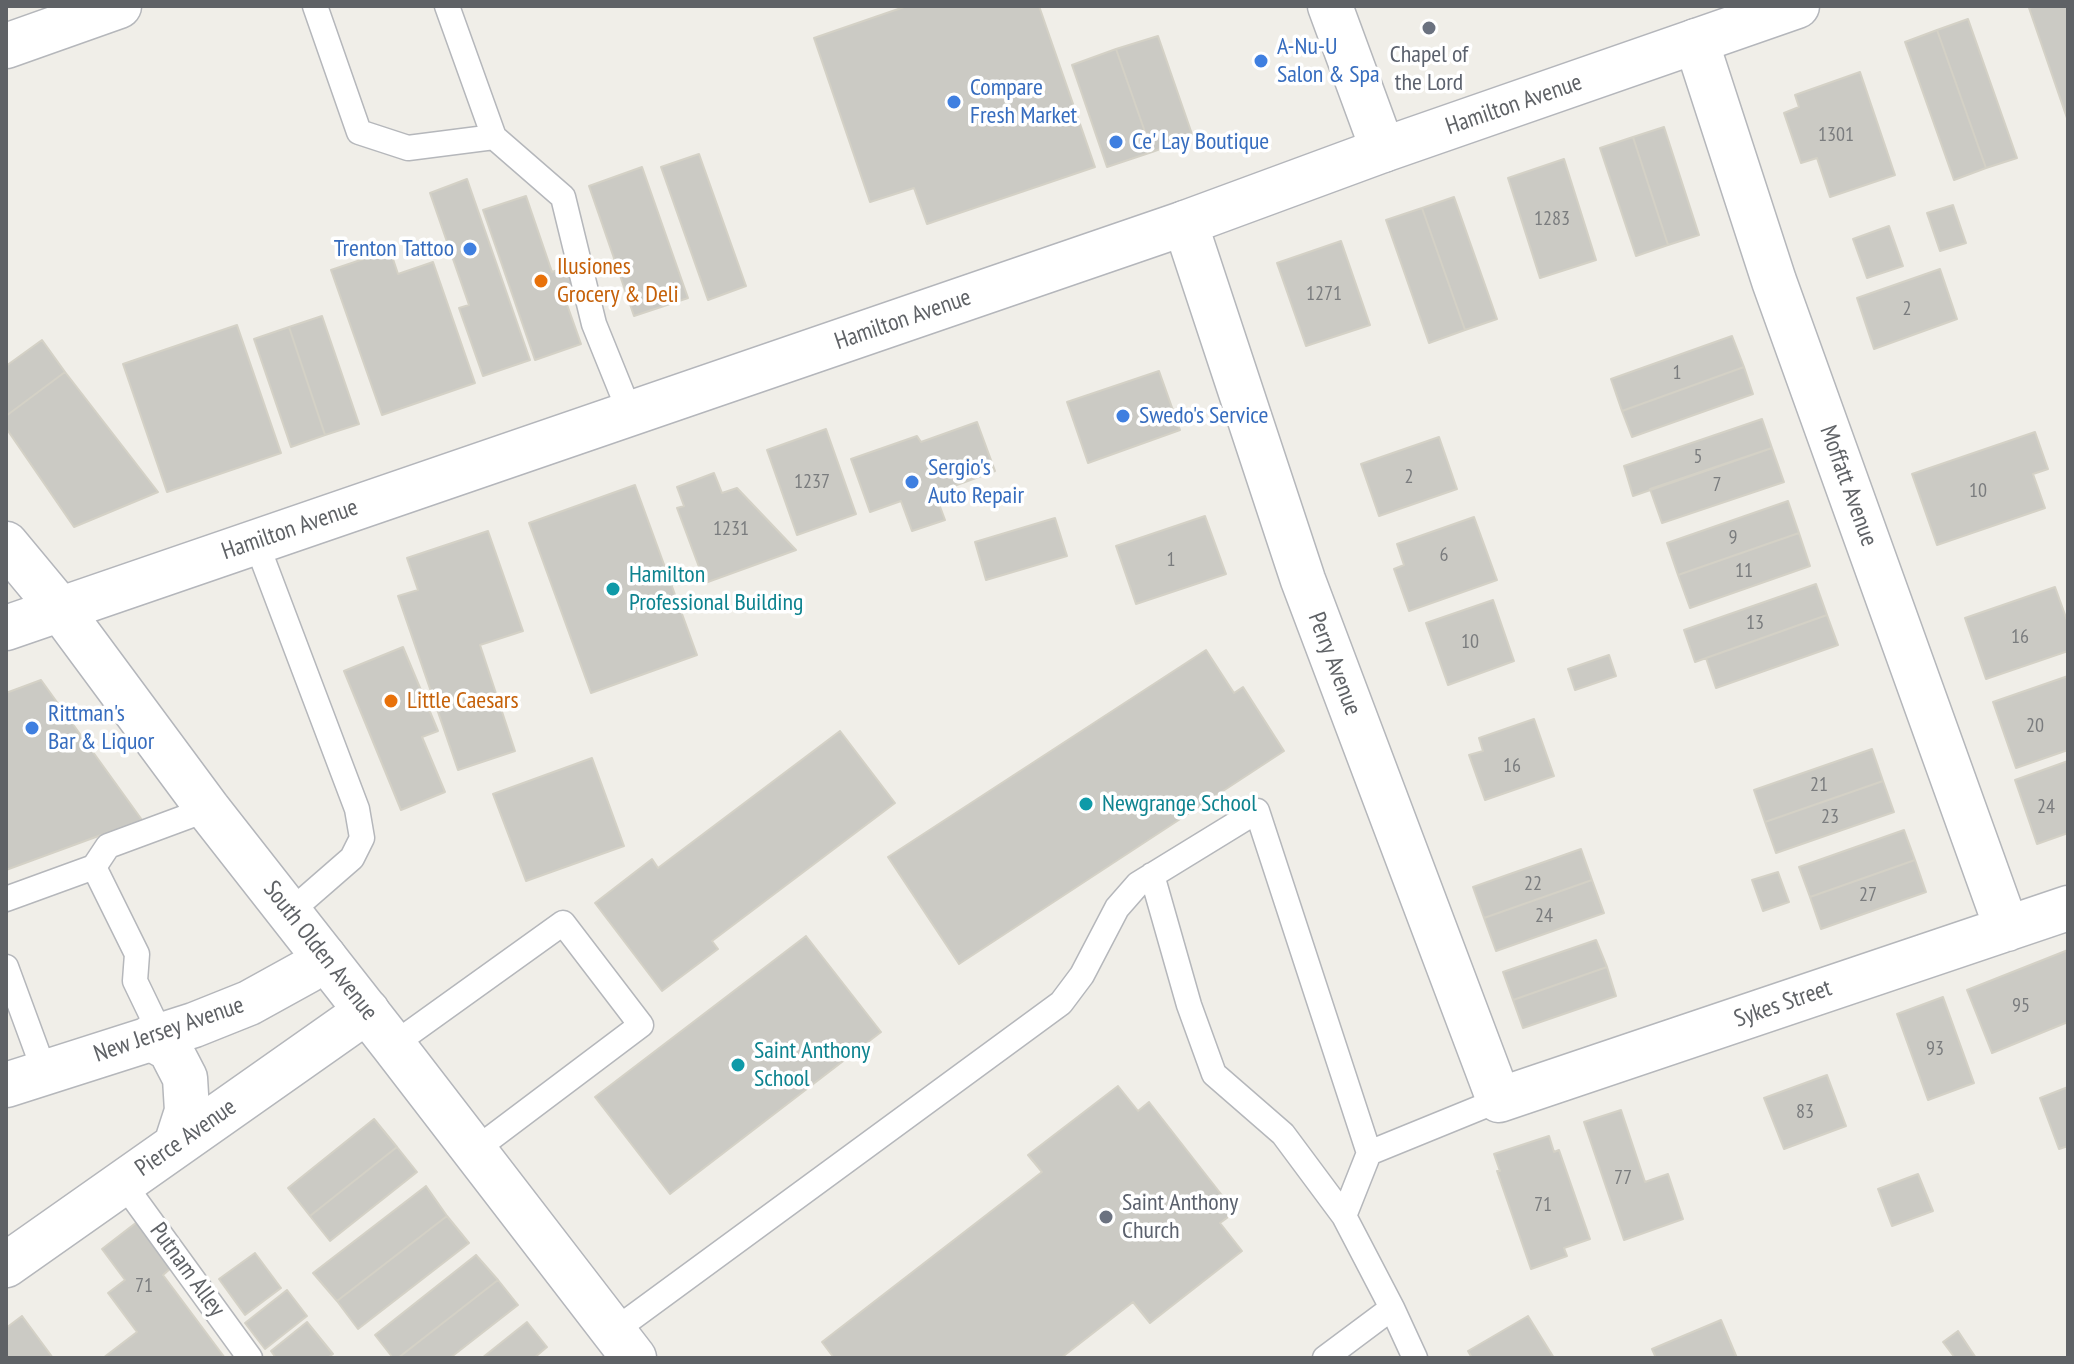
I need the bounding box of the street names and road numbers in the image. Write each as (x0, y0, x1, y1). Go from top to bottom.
street label: Hamilton Avenue (1442, 68, 1586, 142)
street label: Hamilton Avenue (831, 283, 975, 357)
street label: Moffatt Avenue (1813, 422, 1883, 550)
street label: Hamilton Avenue (218, 493, 362, 567)
street label: Perry Avenue (1301, 608, 1367, 720)
street label: South Olden Avenue (257, 876, 383, 1026)
street label: Sykes Street (1730, 974, 1836, 1034)
street label: New Jersey Avenue (90, 991, 248, 1069)
street label: Pierce Avenue (130, 1093, 242, 1183)
street label: Putnam Alley (143, 1217, 231, 1323)

